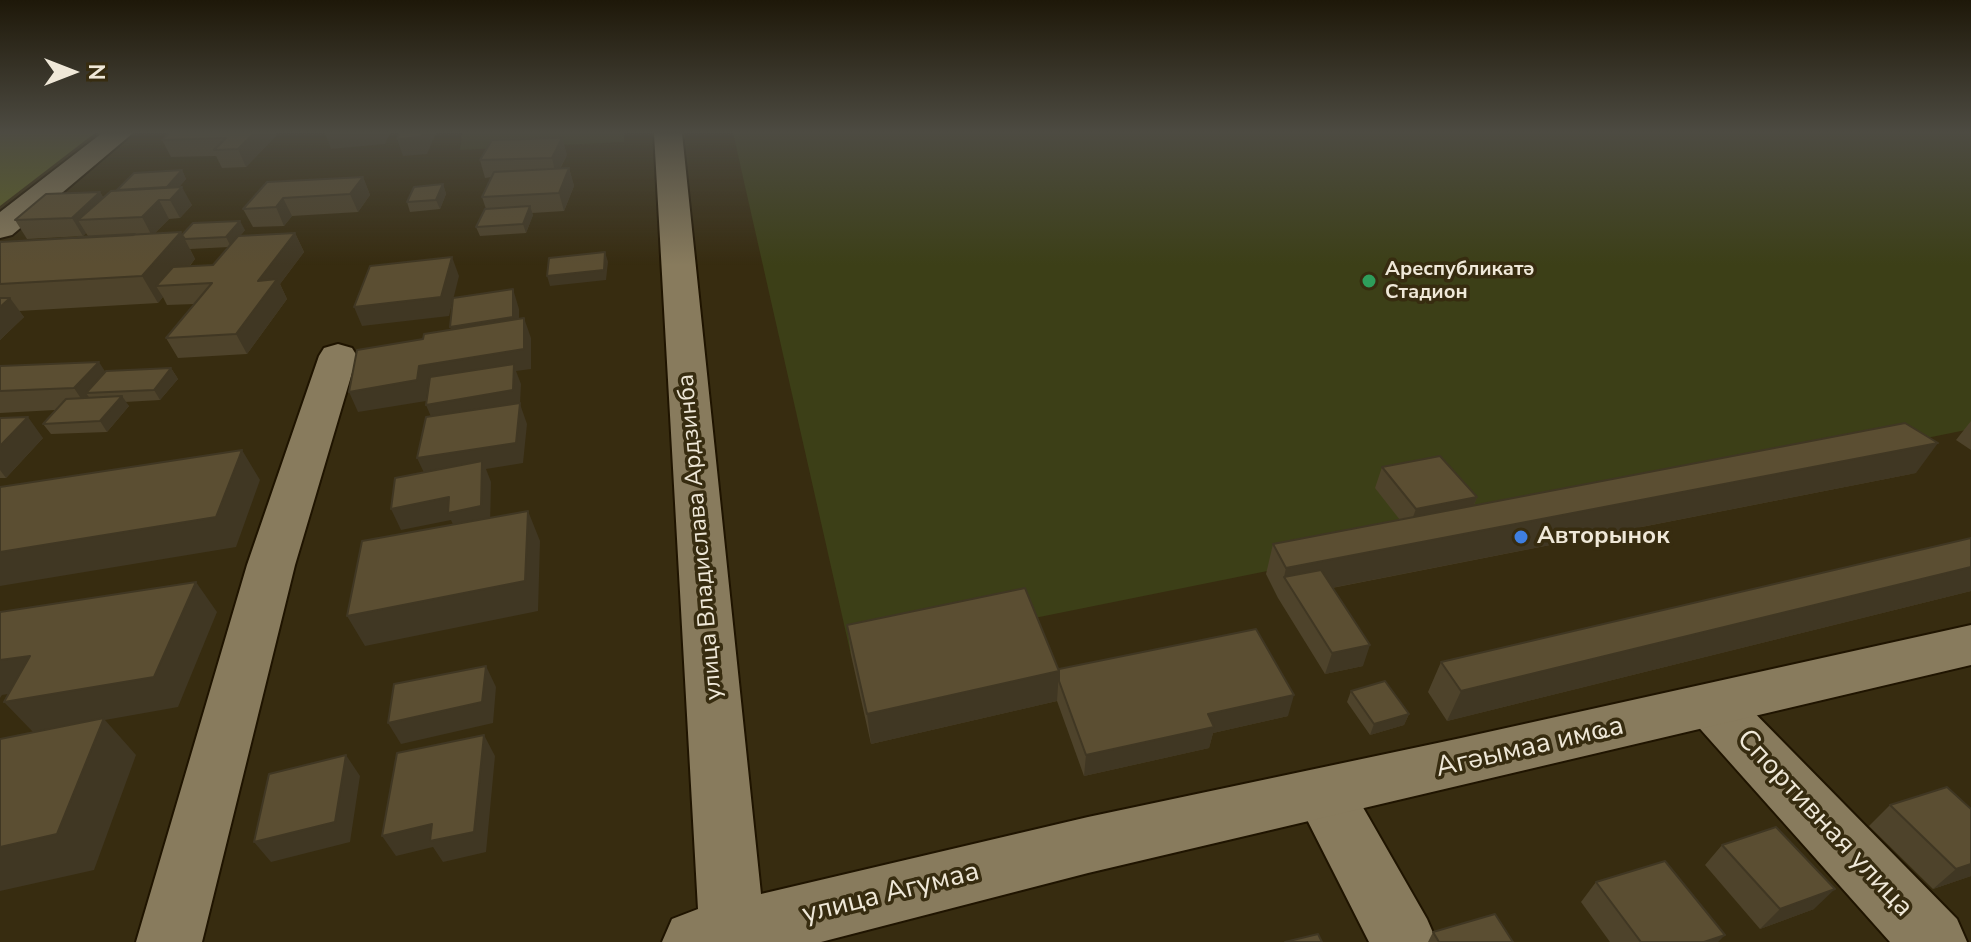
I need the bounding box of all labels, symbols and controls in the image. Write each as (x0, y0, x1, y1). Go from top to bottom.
north arrow (32, 32, 112, 112)
text: N (81, 64, 111, 80)
place label: Ареспубликатә Стадион (1385, 258, 1534, 305)
marker: Ареспубликатә Стадион (1360, 272, 1378, 290)
street label: улица Владислава Ардзинба (672, 373, 730, 701)
place label: Авторынок (1537, 523, 1670, 551)
marker: Авторынок (1512, 528, 1530, 546)
street label: Агәымаа имҩа (1433, 710, 1627, 786)
street label: Спортивная улица (1729, 723, 1919, 925)
street label: улица Агумаа (799, 856, 983, 932)

